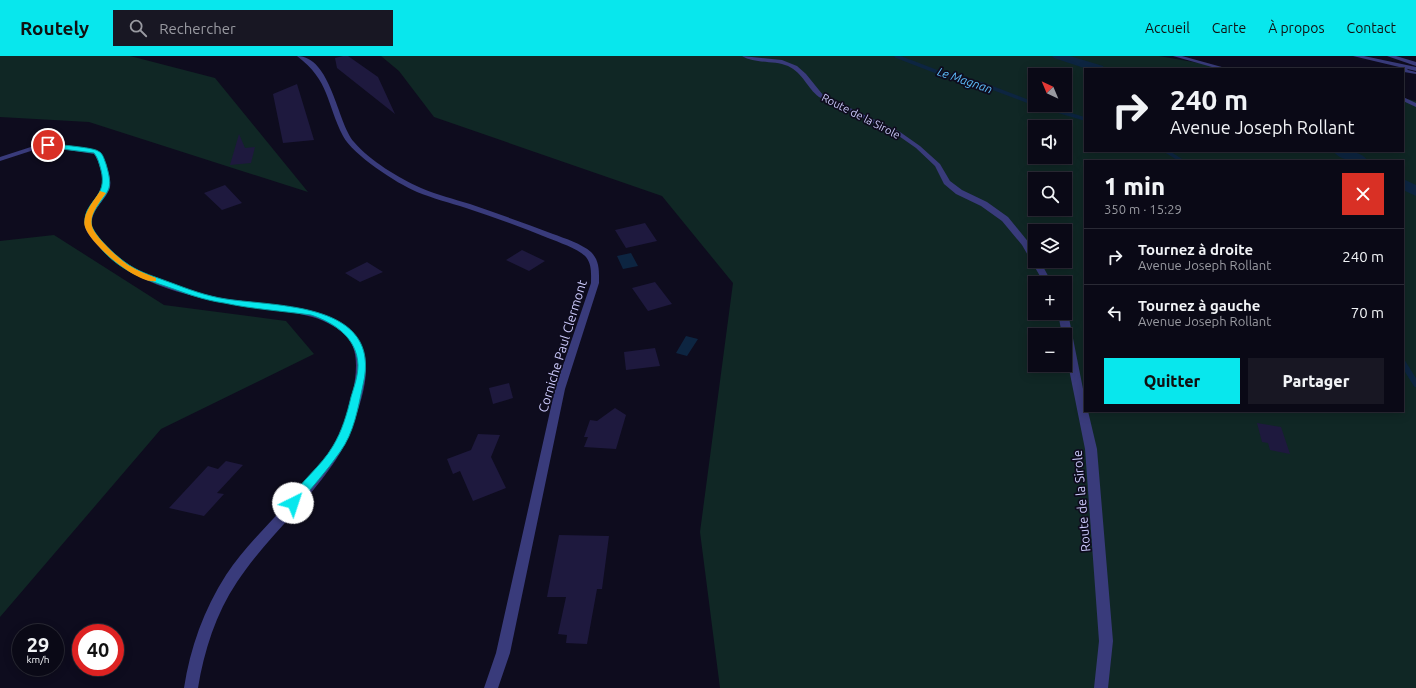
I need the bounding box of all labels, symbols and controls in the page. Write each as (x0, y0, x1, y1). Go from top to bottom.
search box (113, 10, 393, 46)
text: Routely (20, 17, 89, 39)
icon: search (127, 17, 149, 39)
text: Rechercher (159, 20, 236, 37)
text: Accueil (1145, 20, 1190, 36)
text: Carte (1212, 20, 1246, 36)
text: À propos (1268, 20, 1325, 36)
text: Contact (1347, 20, 1396, 36)
water label: Le Magnan (936, 65, 994, 95)
north arrow (1028, 68, 1072, 112)
map controls (1028, 68, 1072, 372)
icon: right (1104, 84, 1156, 136)
text: 240 m (1170, 84, 1248, 115)
street label: Route de la Sirole (820, 91, 902, 141)
text: Avenue Joseph Rollant (1170, 117, 1355, 137)
button: sound (1028, 120, 1072, 164)
pin (31, 128, 65, 162)
icon: arrive (37, 134, 59, 156)
button: search (1028, 172, 1072, 216)
text: 1 min (1104, 173, 1165, 200)
button: close (1342, 173, 1384, 215)
text: 350 m · 15:29 (1104, 202, 1182, 216)
button: layers (1028, 224, 1072, 268)
text: Tournez à droite (1138, 241, 1253, 258)
icon: right (1104, 246, 1126, 268)
text: 240 m (1342, 248, 1384, 265)
text: Avenue Joseph Rollant (1138, 258, 1271, 272)
button: + (1028, 276, 1072, 320)
street label: Corniche Paul Clermont (535, 278, 589, 414)
text: Tournez à gauche (1138, 297, 1261, 314)
icon: left (1104, 302, 1126, 324)
text: 70 m (1351, 304, 1384, 321)
text: Avenue Joseph Rollant (1138, 314, 1271, 328)
button: − (1028, 328, 1072, 372)
button: Quitter (1104, 358, 1240, 404)
button: Partager (1248, 358, 1384, 404)
street label: Route de la Sirole (1070, 449, 1092, 553)
position arrow (272, 482, 314, 524)
speed limit sign: 40 (72, 624, 124, 676)
text: 29 (27, 633, 49, 656)
text: km/h (26, 654, 50, 665)

